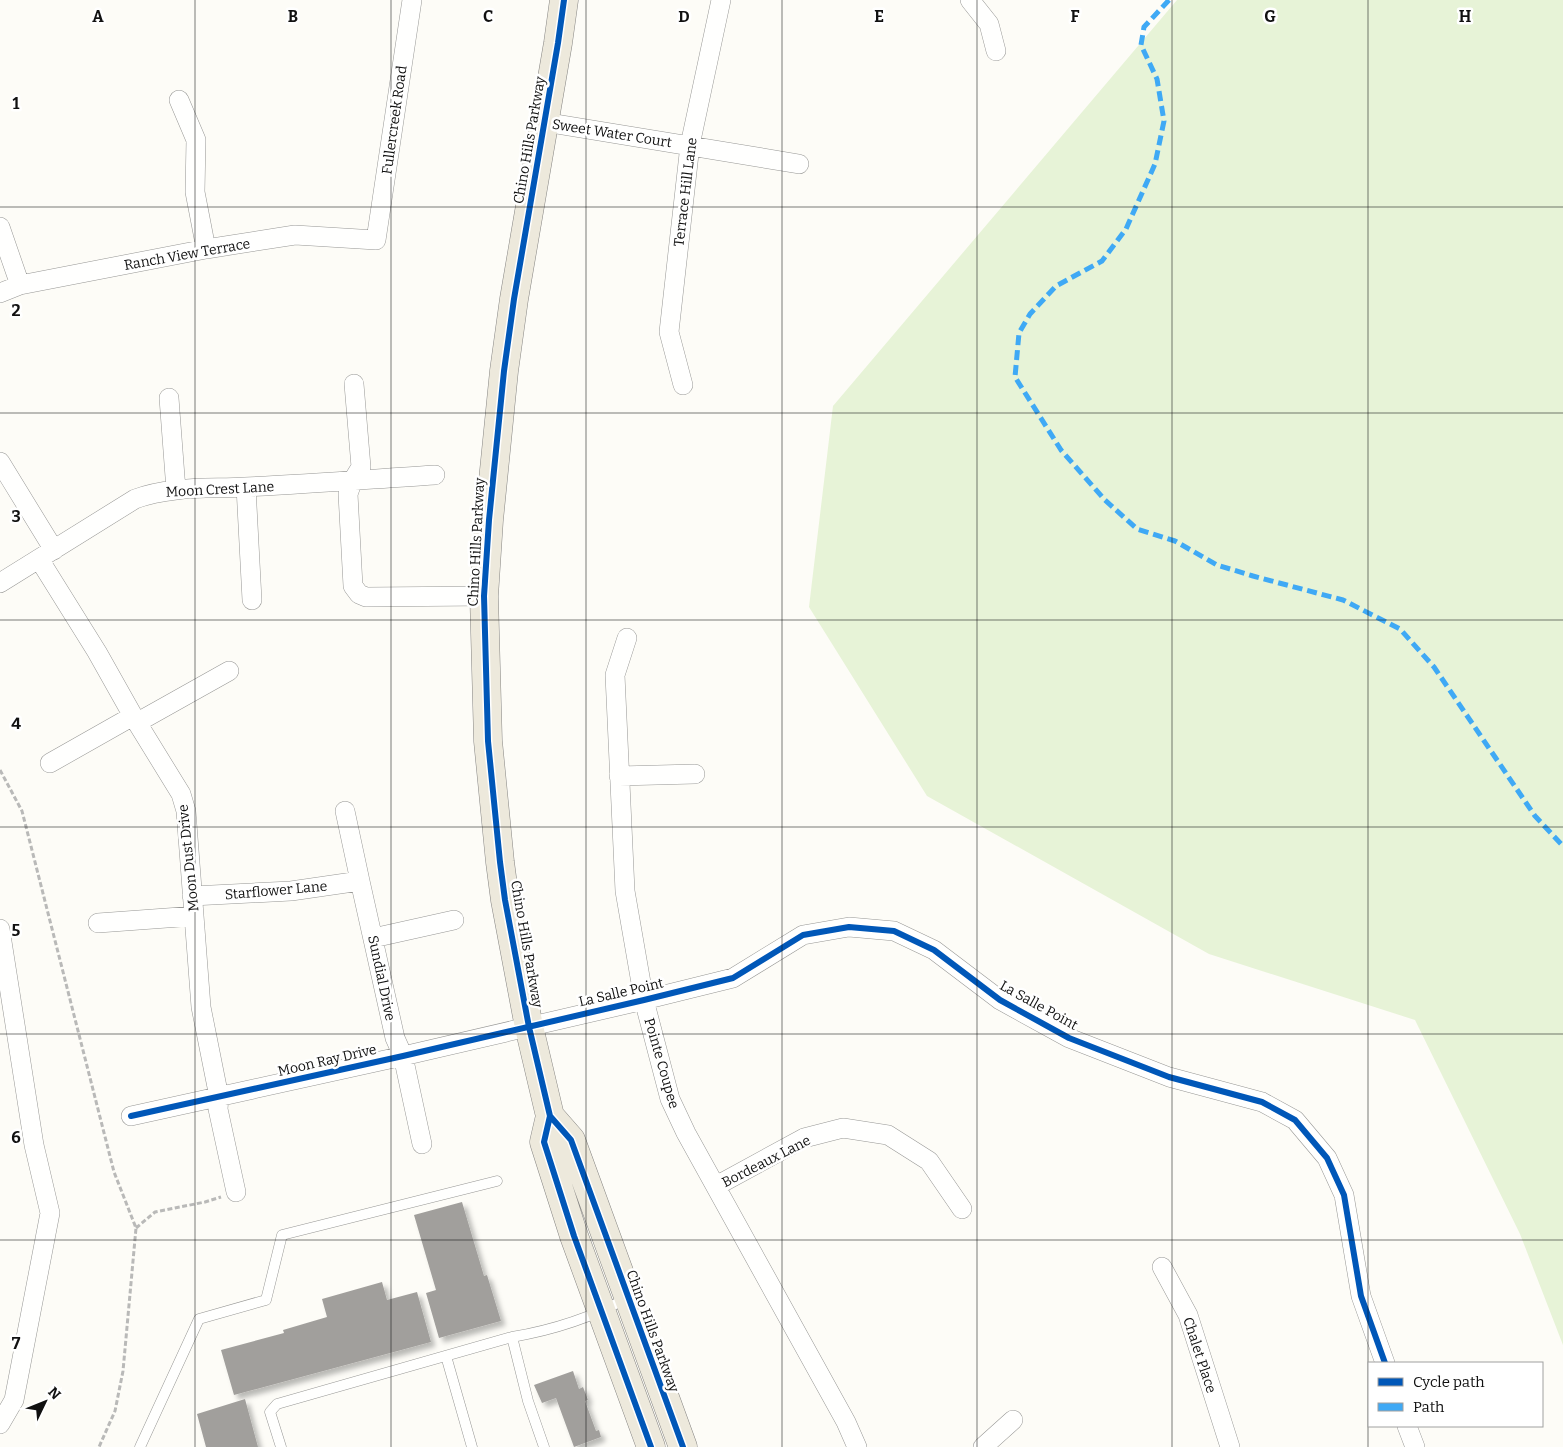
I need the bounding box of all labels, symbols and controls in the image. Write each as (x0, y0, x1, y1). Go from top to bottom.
text: A (92, 7, 104, 26)
text: B (288, 7, 298, 26)
text: C (483, 7, 493, 26)
text: D (678, 7, 690, 26)
text: E (874, 7, 884, 26)
text: F (1071, 7, 1080, 26)
text: G (1264, 7, 1276, 26)
text: H (1459, 7, 1472, 26)
street label: Fullercreek Road (378, 65, 411, 176)
street label: Chino Hills Parkway (510, 75, 549, 205)
text: 1 (13, 94, 20, 113)
street label: Sweet Water Court (551, 116, 673, 151)
street label: Terrace Hill Lane (670, 137, 701, 248)
street label: Ranch View Terrace (123, 235, 251, 274)
text: 2 (11, 301, 21, 320)
street label: Chino Hills Parkway (465, 477, 488, 607)
street label: Moon Crest Lane (165, 478, 275, 501)
text: 3 (11, 507, 21, 526)
text: 4 (11, 714, 21, 733)
street label: Moon Dust Drive (174, 804, 203, 912)
street label: Starflower Lane (224, 878, 328, 903)
street label: Chino Hills Parkway (507, 879, 546, 1010)
text: 5 (12, 921, 21, 940)
street label: Sundial Drive (364, 934, 399, 1022)
street label: La Salle Point (577, 974, 665, 1011)
street label: La Salle Point (997, 977, 1081, 1034)
street label: Pointe Coupee (640, 1016, 683, 1110)
street label: Moon Ray Drive (276, 1041, 378, 1080)
text: 6 (11, 1128, 21, 1147)
street label: Bordeaux Lane (719, 1132, 813, 1191)
street label: Chino Hills Parkway (622, 1268, 683, 1395)
street label: Chalet Place (1179, 1315, 1220, 1395)
text: 7 (12, 1334, 21, 1353)
legend (1368, 1362, 1543, 1427)
text: Cycle path (1413, 1373, 1485, 1391)
north arrow (20, 1377, 70, 1427)
text: N (44, 1384, 64, 1403)
text: Path (1413, 1398, 1445, 1416)

